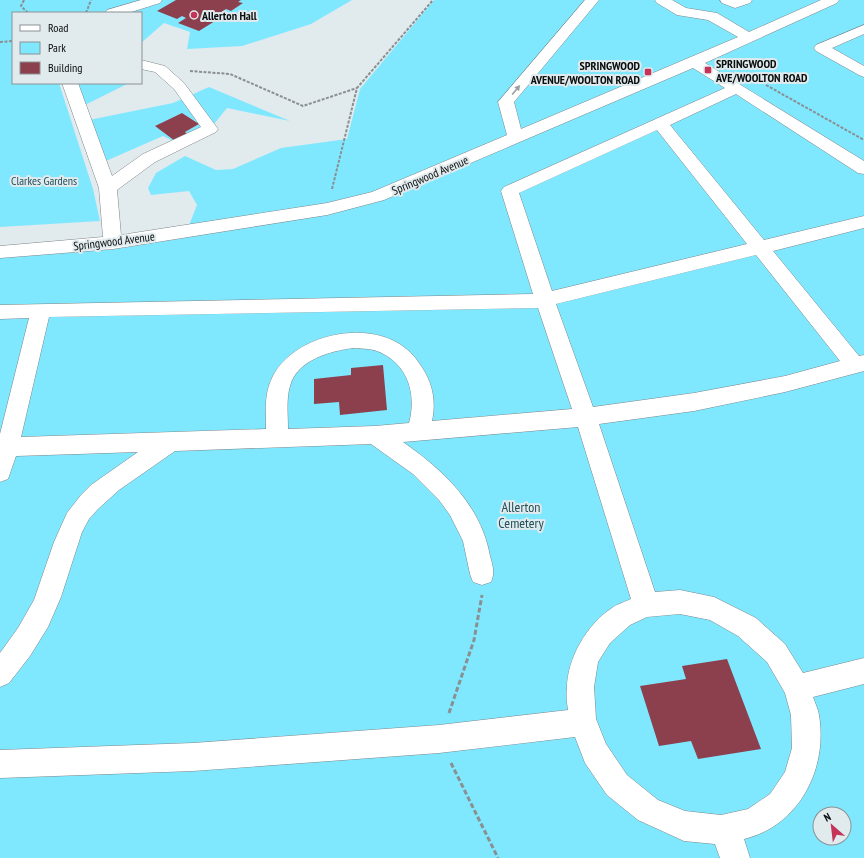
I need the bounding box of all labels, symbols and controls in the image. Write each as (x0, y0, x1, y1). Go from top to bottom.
place label: Allerton Hall (201, 8, 257, 23)
marker: Allerton Hall (189, 10, 199, 20)
legend (12, 12, 142, 84)
text: Road (48, 20, 68, 35)
text: Park (48, 40, 66, 55)
place label: SPRINGWOOD AVE/WOOLTON ROAD (715, 56, 808, 85)
place label: SPRINGWOOD AVENUE/WOOLTON ROAD (530, 58, 641, 87)
text: Building (48, 60, 83, 75)
marker: SPRINGWOOD AVE/WOOLTON ROAD (703, 65, 713, 75)
marker: SPRINGWOOD AVENUE/WOOLTON ROAD (643, 67, 653, 77)
one-way arrow (511, 85, 520, 96)
street label: Springwood Avenue (389, 152, 471, 198)
park label: Clarkes Gardens (11, 173, 77, 188)
street label: Springwood Avenue (72, 229, 156, 253)
park label: Allerton Cemetery (498, 498, 544, 532)
north arrow (812, 806, 852, 846)
text: N (821, 810, 833, 825)

